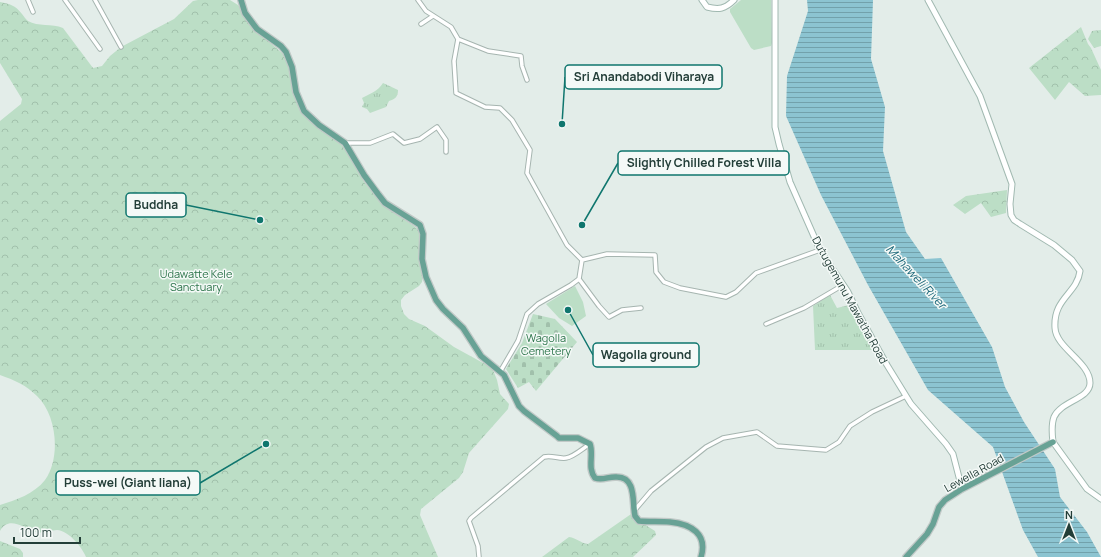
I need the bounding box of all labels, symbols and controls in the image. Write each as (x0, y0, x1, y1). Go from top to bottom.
callout: Sri Anandabodi Viharaya (565, 65, 722, 89)
text: Sri Anandabodi Viharaya (574, 68, 714, 85)
callout: Slightly Chilled Forest Villa (618, 151, 789, 175)
text: Slightly Chilled Forest Villa (627, 154, 781, 171)
callout: Buddha (126, 193, 186, 217)
text: Buddha (134, 196, 178, 213)
street label: Dutugemunu Mawatha Road (809, 233, 892, 366)
water label: Mahaweli River (882, 241, 952, 314)
park label: Udawatte Kele Sanctuary (160, 266, 233, 294)
park label: Wagolla Cemetery (521, 330, 571, 358)
callout: Wagolla ground (593, 343, 699, 367)
text: Wagolla ground (601, 346, 691, 363)
street label: Lewella Road (941, 450, 1006, 495)
callout: Puss-wel (Giant liana) (56, 471, 200, 495)
text: Puss-wel (Giant liana) (64, 474, 192, 491)
north arrow (1049, 505, 1089, 545)
text: N (1065, 507, 1073, 522)
scale bar (14, 519, 80, 545)
text: 100 m (20, 524, 52, 541)

